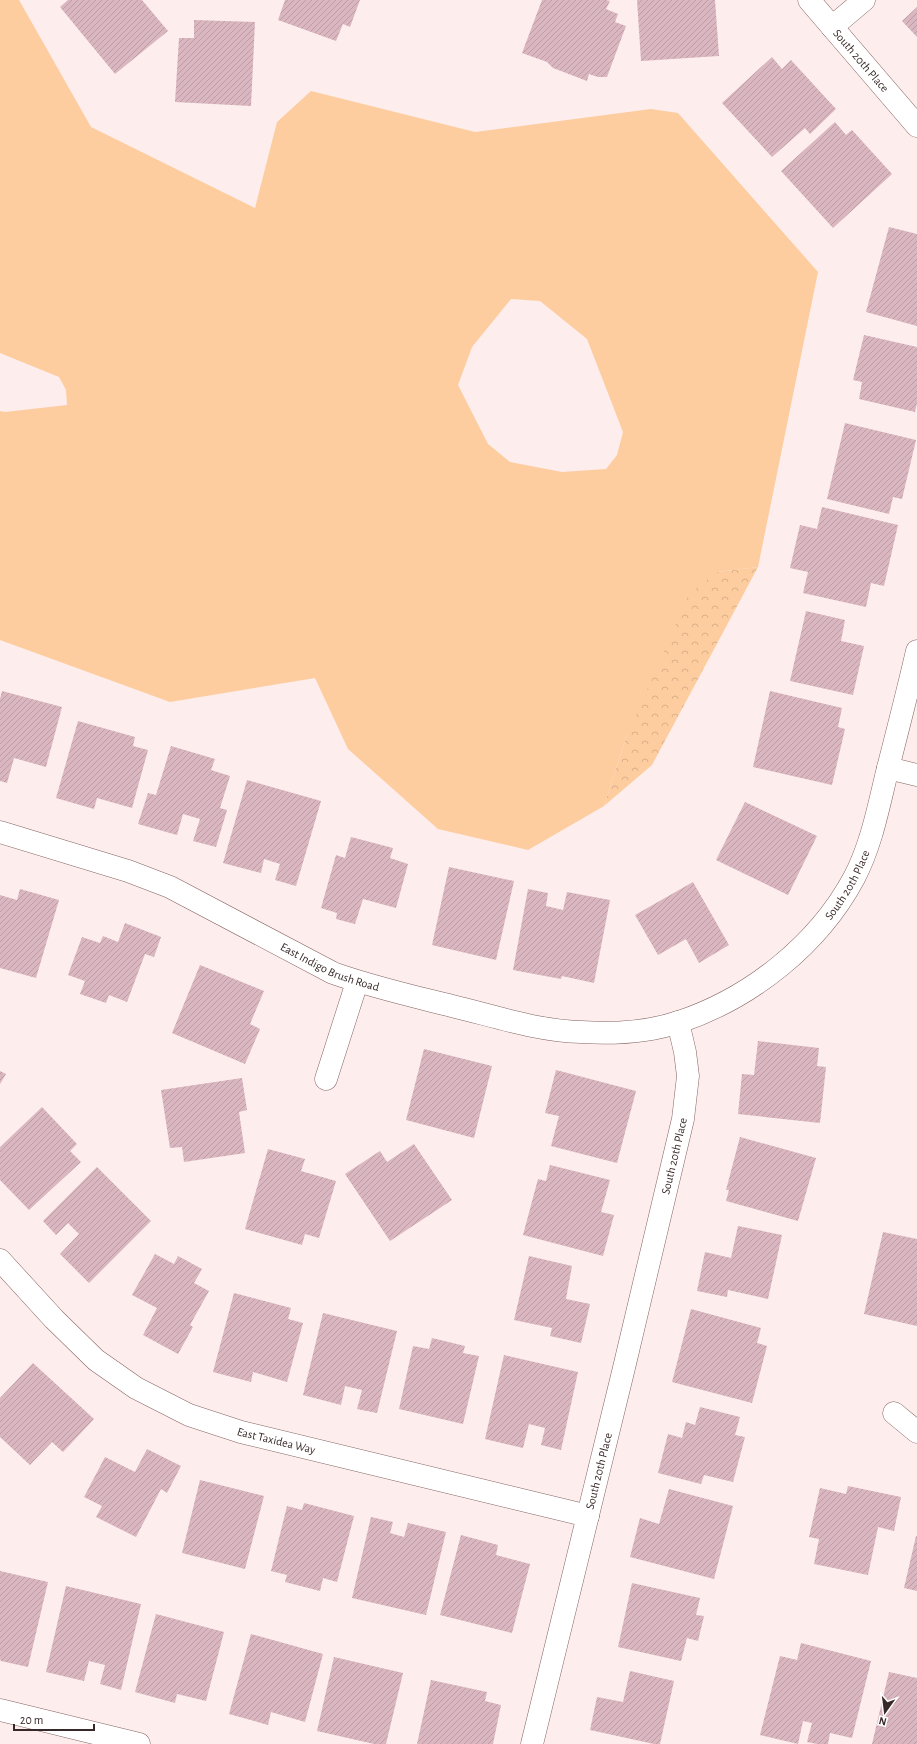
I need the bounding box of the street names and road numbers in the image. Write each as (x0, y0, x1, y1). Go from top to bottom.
street label: South 20th Place (831, 27, 891, 94)
street label: South 20th Place (823, 849, 872, 922)
street label: East Indigo Brush Road (279, 940, 381, 993)
street label: South 20th Place (659, 1116, 689, 1195)
street label: East Taxidea Way (236, 1425, 317, 1457)
street label: South 20th Place (584, 1432, 614, 1511)

